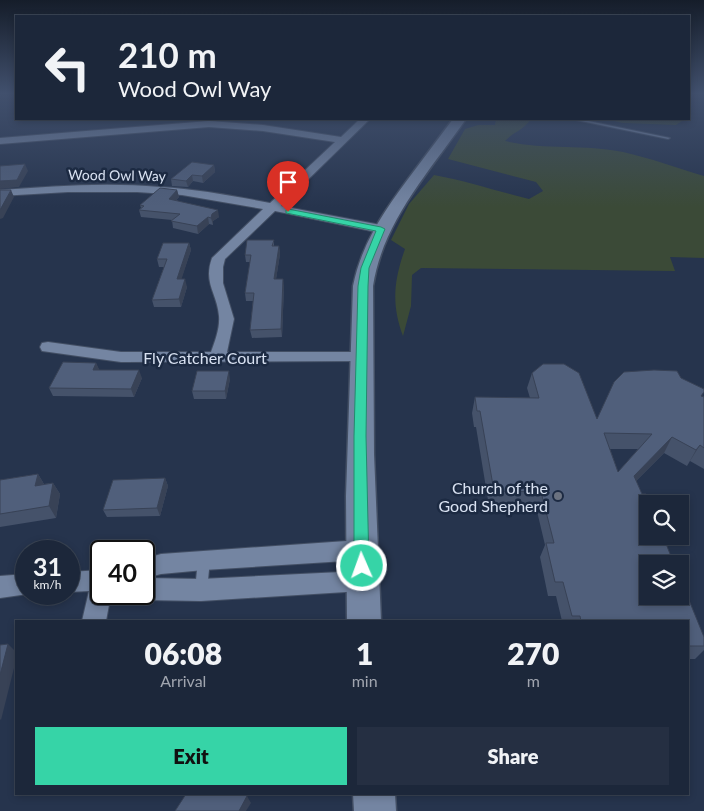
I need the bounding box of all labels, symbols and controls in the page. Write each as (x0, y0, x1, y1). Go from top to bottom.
text: 210 m (118, 33, 217, 75)
icon: left (35, 35, 100, 100)
text: Wood Owl Way (118, 75, 271, 102)
pin (267, 161, 309, 212)
street label: Wood Owl Way (68, 166, 167, 184)
icon: arrive (274, 168, 302, 196)
street label: Fly Catcher Court (143, 348, 267, 367)
place label: Church of the Good Shepherd (438, 478, 548, 515)
marker: Church of the Good Shepherd (552, 490, 564, 502)
map controls (639, 495, 689, 605)
button: search (639, 495, 689, 545)
position arrow (335, 539, 387, 591)
speed limit sign: 40 (90, 540, 155, 605)
text: 31 (33, 551, 62, 581)
button: layers (639, 555, 689, 605)
text: km/h (33, 577, 62, 592)
text: 06:08 (145, 635, 222, 671)
text: 1 (356, 635, 373, 671)
text: 270 (507, 635, 559, 671)
text: Arrival (160, 671, 206, 690)
text: min (352, 671, 378, 690)
text: m (527, 671, 540, 690)
button: Exit (35, 727, 347, 785)
button: Share (357, 727, 669, 785)

